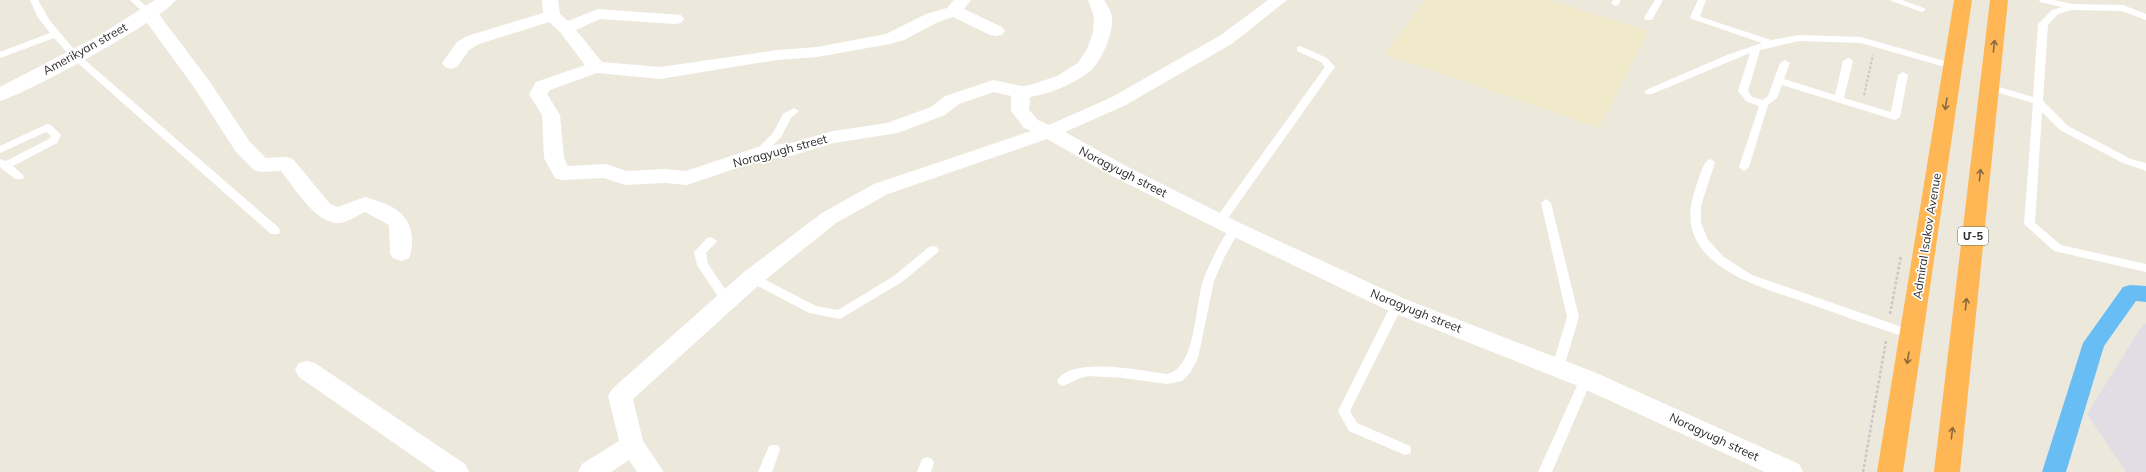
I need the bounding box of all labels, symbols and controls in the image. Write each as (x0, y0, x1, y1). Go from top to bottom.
street label: Amerikyan street (40, 19, 130, 78)
one-way arrow (1990, 39, 1997, 52)
one-way arrow (1942, 98, 1950, 111)
street label: Noragyugh street (731, 131, 829, 170)
street label: Noragyugh street (1077, 143, 1170, 200)
one-way arrow (1976, 169, 1984, 182)
street label: Admiral Isakov Avenue (1909, 172, 1944, 300)
road number: Մ-5 (1958, 227, 1988, 245)
street label: Noragyugh street (1368, 285, 1464, 336)
one-way arrow (1962, 298, 1969, 311)
one-way arrow (1904, 351, 1912, 364)
street label: Noragyugh street (1667, 409, 1761, 464)
one-way arrow (1948, 427, 1955, 440)

